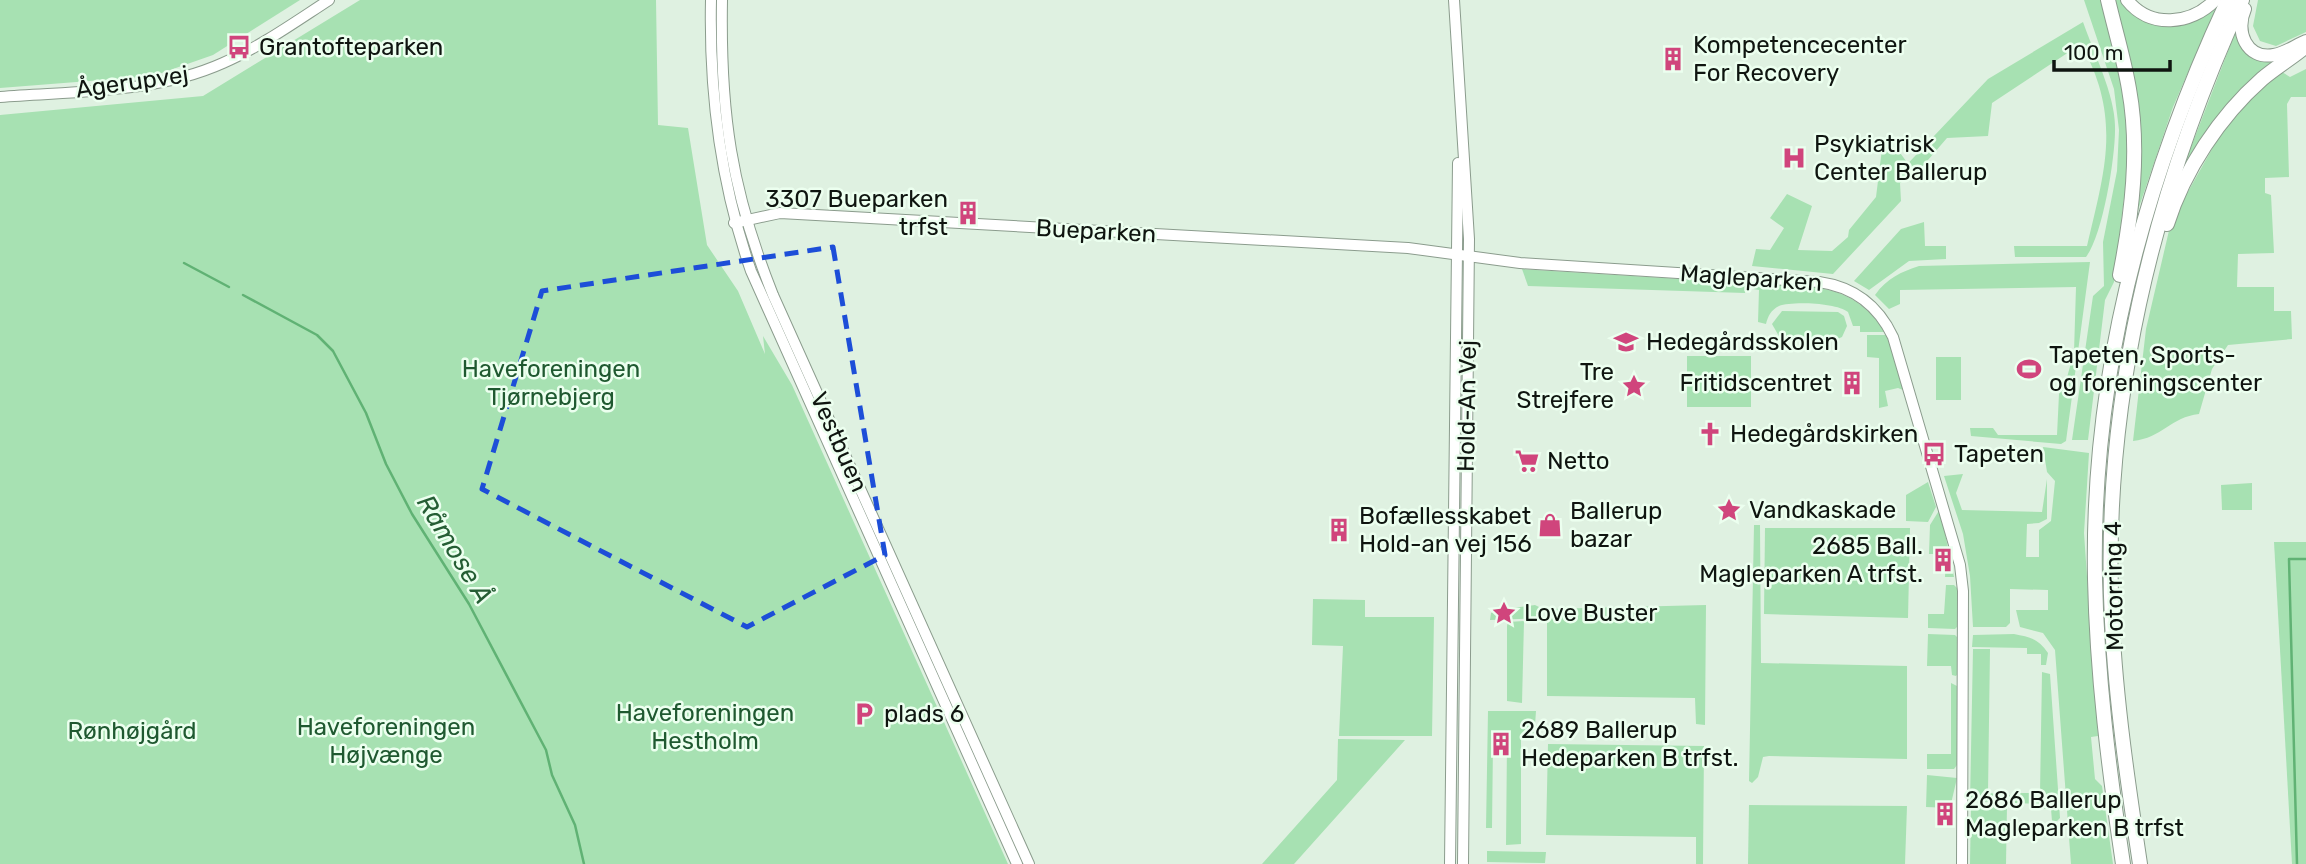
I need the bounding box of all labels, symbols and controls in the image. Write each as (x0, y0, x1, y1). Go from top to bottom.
scale bar (2054, 28, 2170, 72)
place label: Kompetencecenter For Recovery (1693, 31, 1907, 87)
bus stop icon: Grantofteparken (225, 33, 253, 61)
place label: Grantofteparken (259, 33, 443, 61)
text: 100 m (2064, 40, 2123, 65)
building icon: Kompetencecenter For Recovery (1659, 45, 1687, 73)
street label: Ågerupvej (74, 60, 190, 104)
place label: Psykiatrisk Center Ballerup (1814, 130, 1987, 186)
hospital icon: Psykiatrisk Center Ballerup (1780, 144, 1808, 172)
place label: 3307 Bueparken trfst (765, 185, 948, 241)
building icon: 3307 Bueparken trfst (954, 199, 982, 227)
street label: Bueparken (1035, 214, 1157, 248)
street label: Magleparken (1679, 259, 1823, 297)
school or university icon: Hedegårdsskolen (1612, 328, 1640, 356)
place label: Hedegårdsskolen (1646, 328, 1839, 356)
street label: Hold-An Vej (1452, 340, 1482, 472)
place label: Tapeten, Sports- og foreningscenter (2049, 341, 2262, 397)
park label: Haveforeningen Tjørnebjerg (462, 355, 640, 411)
sports icon: Tapeten, Sports- og foreningscenter (2015, 355, 2043, 383)
place label: Tre Strejfere (1516, 358, 1614, 414)
place label: Fritidscentret (1680, 369, 1832, 397)
building icon: Fritidscentret (1838, 369, 1866, 397)
place icon: Tre Strejfere (1620, 372, 1648, 400)
street label: Vestbuen (805, 388, 873, 496)
church icon: Hedegårdskirken (1696, 420, 1724, 448)
place label: Hedegårdskirken (1730, 420, 1918, 448)
bus stop icon: Tapeten (1920, 440, 1948, 468)
place label: Tapeten (1954, 440, 2044, 468)
supermarket icon: Netto (1513, 447, 1541, 475)
place label: Netto (1547, 447, 1610, 475)
water label: Råmose Å (410, 489, 500, 609)
place icon: Vandkaskade (1715, 496, 1743, 524)
place label: Vandkaskade (1749, 496, 1896, 524)
place label: Ballerup bazar (1570, 497, 1662, 553)
place label: Bofællesskabet Hold-an vej 156 (1359, 502, 1532, 558)
shop icon: Ballerup bazar (1536, 511, 1564, 539)
building icon: Bofællesskabet Hold-an vej 156 (1325, 516, 1353, 544)
street label: Motorring 4 (2099, 521, 2129, 651)
place label: 2685 Ball. Magleparken A trfst. (1699, 532, 1923, 588)
building icon: 2685 Ball. Magleparken A trfst. (1929, 546, 1957, 574)
place icon: Love Buster (1490, 599, 1518, 627)
place label: Love Buster (1524, 599, 1657, 627)
park label: Haveforeningen Hestholm (616, 699, 794, 755)
parking icon: plads 6 (850, 700, 878, 728)
place label: plads 6 (884, 700, 964, 728)
park label: Haveforeningen Højvænge (297, 713, 475, 769)
place label: 2689 Ballerup Hedeparken B trfst. (1521, 716, 1738, 772)
park label: Rønhøjgård (67, 717, 197, 745)
building icon: 2689 Ballerup Hedeparken B trfst. (1487, 730, 1515, 758)
place label: 2686 Ballerup Magleparken B trfst (1965, 786, 2184, 842)
building icon: 2686 Ballerup Magleparken B trfst (1931, 800, 1959, 828)

